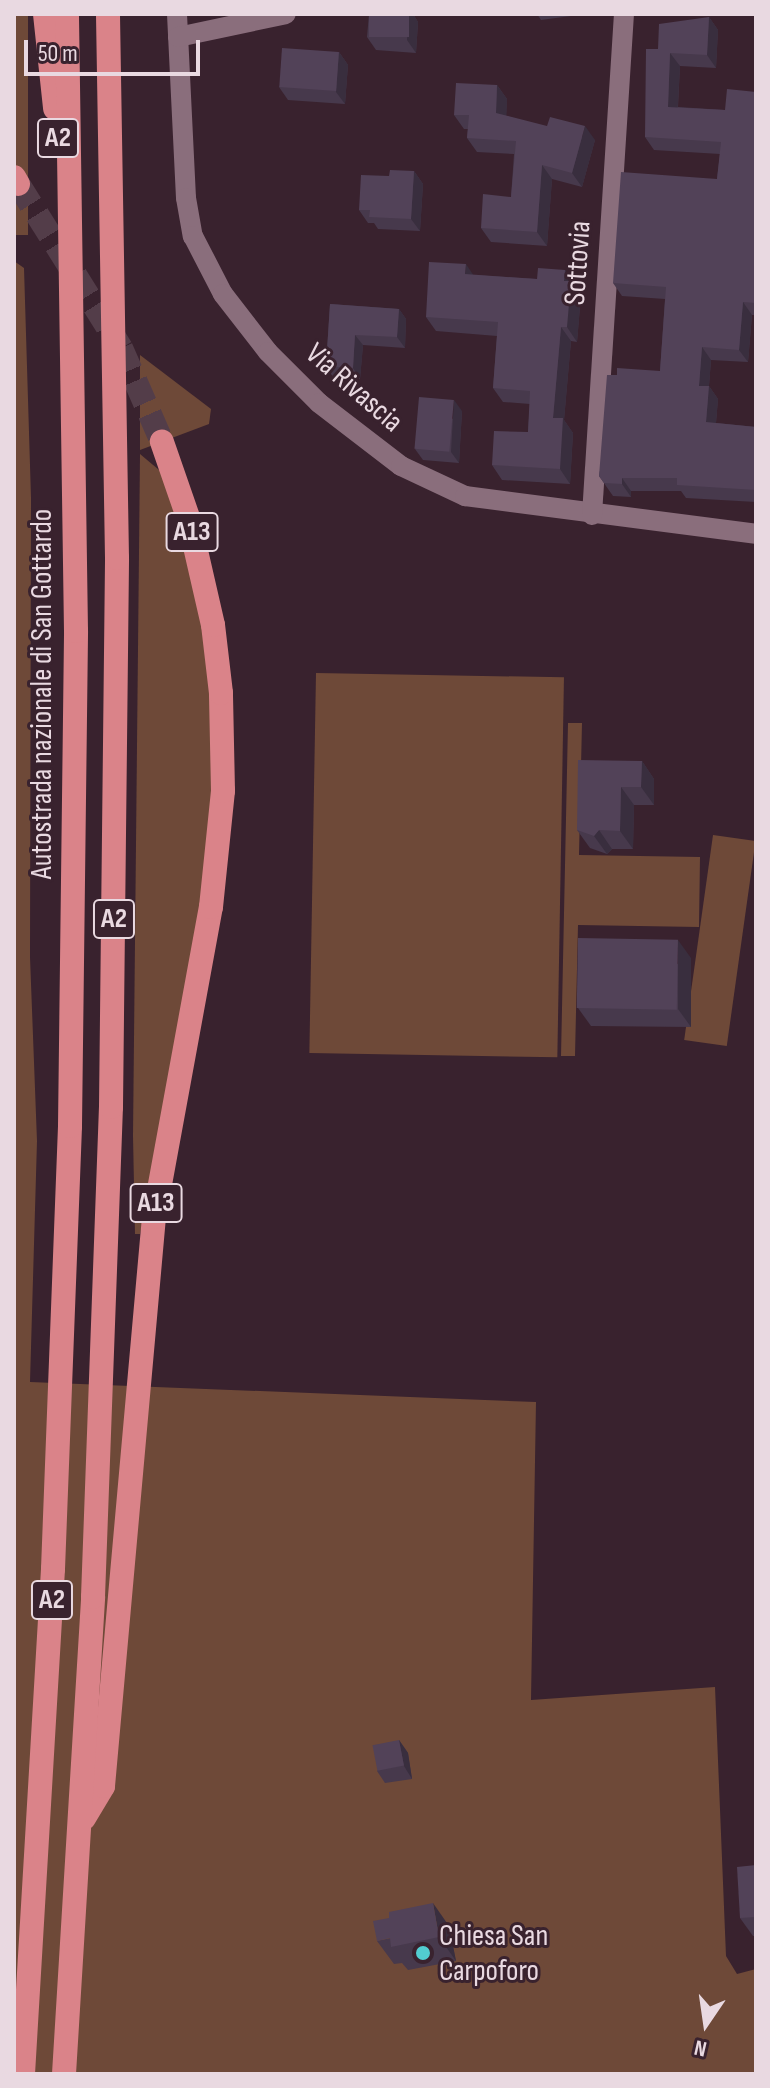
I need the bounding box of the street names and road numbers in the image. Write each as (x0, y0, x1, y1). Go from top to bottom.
road number: A2 (36, 114, 80, 162)
street label: Sottovia (557, 220, 599, 306)
street label: Via Rivascia (298, 336, 410, 440)
road number: A13 (164, 508, 220, 556)
street label: Autostrada nazionale di San Gottardo (24, 509, 60, 879)
road number: A2 (92, 895, 136, 943)
road number: A13 (128, 1179, 184, 1227)
road number: A2 (30, 1576, 74, 1624)

